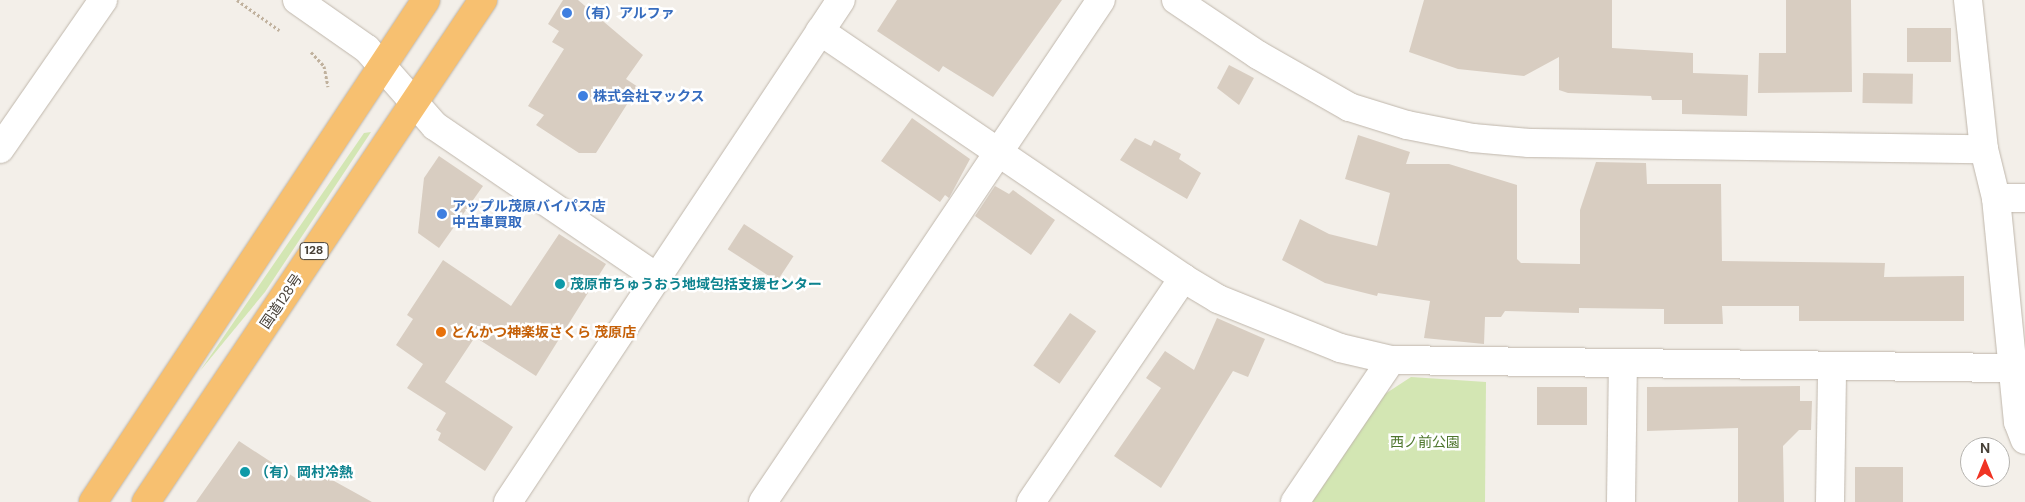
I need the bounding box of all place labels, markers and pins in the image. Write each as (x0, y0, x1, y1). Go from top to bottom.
place label: （有）アルファ (577, 5, 675, 21)
marker: （有）アルファ (561, 7, 573, 19)
place label: 株式会社マックス (593, 88, 705, 104)
marker: 株式会社マックス (577, 90, 589, 102)
place label: アップル茂原バイパス店 中古車買取 (452, 198, 606, 230)
marker: アップル茂原バイパス店 中古車買取 (436, 208, 448, 220)
place label: 茂原市ちゅうおう地域包括支援センター (570, 276, 822, 292)
marker: 茂原市ちゅうおう地域包括支援センター (554, 278, 566, 290)
place label: とんかつ神楽坂さくら 茂原店 (451, 324, 636, 340)
marker: とんかつ神楽坂さくら 茂原店 (435, 326, 447, 338)
place label: （有）岡村冷熱 (255, 464, 353, 480)
marker: （有）岡村冷熱 (239, 466, 251, 478)

